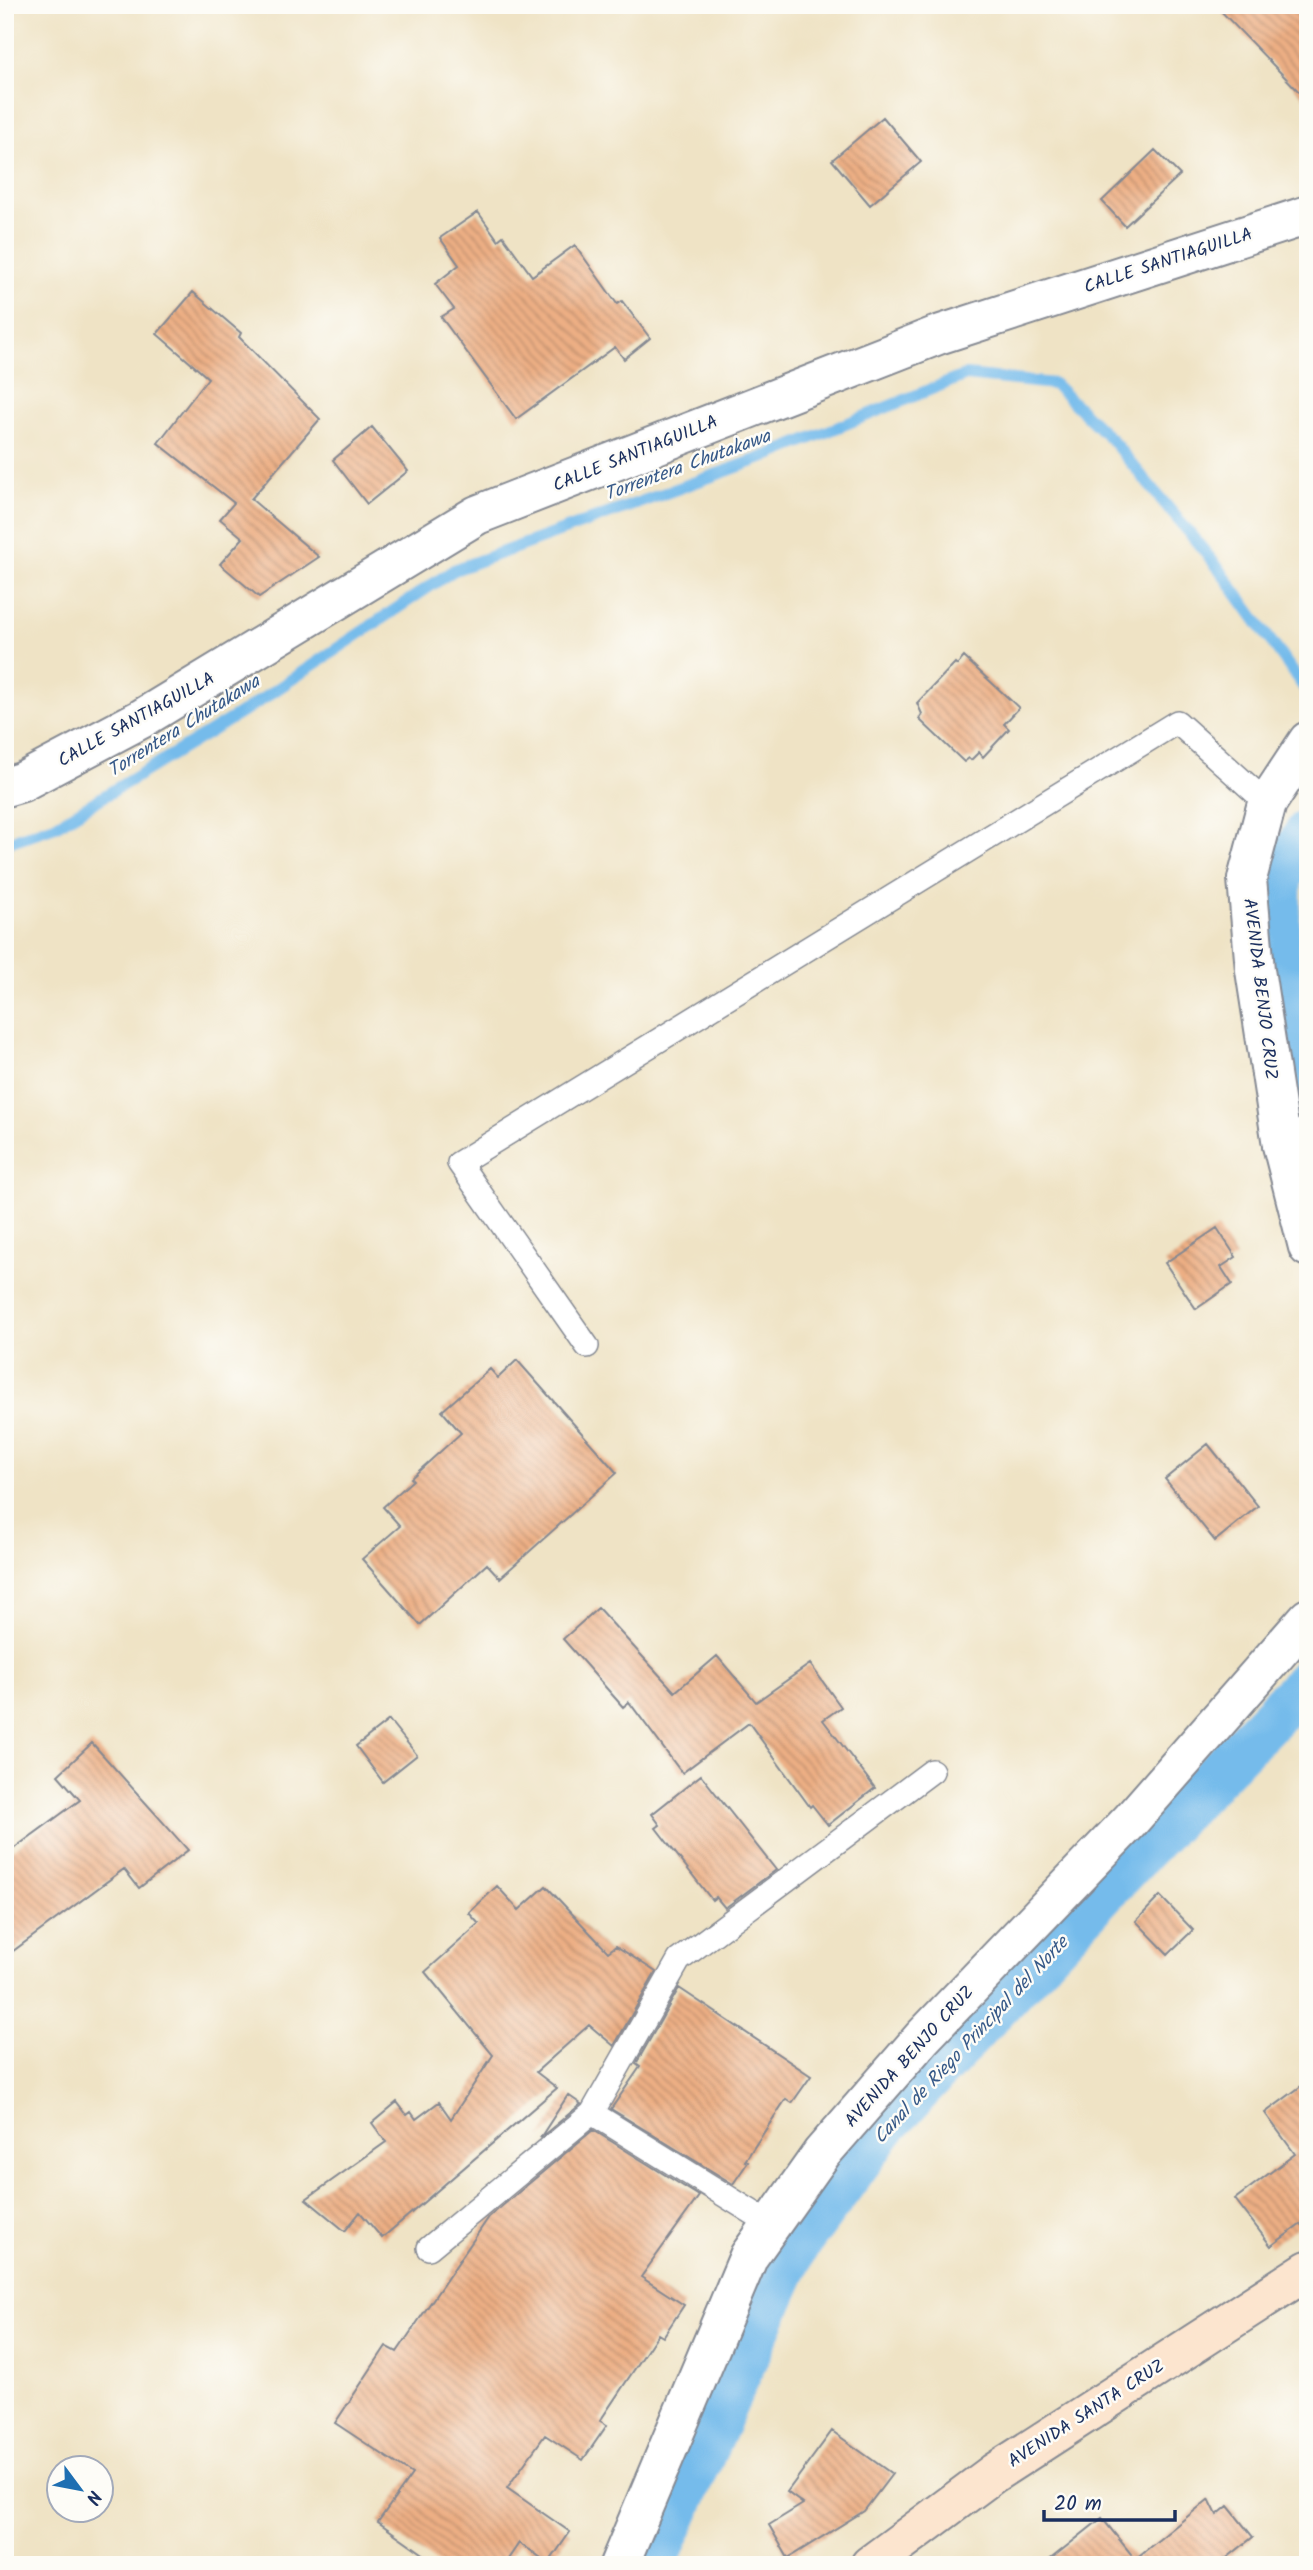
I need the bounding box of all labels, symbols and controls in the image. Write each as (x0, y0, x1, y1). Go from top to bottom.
street label: CALLE SANTIAGUILLA (1080, 220, 1257, 302)
street label: CALLE SANTIAGUILLA (549, 408, 723, 501)
water label: Torrentera Chutakawa (600, 421, 776, 510)
street label: CALLE SANTIAGUILLA (53, 665, 221, 776)
water label: Torrentera Chutakawa (102, 667, 267, 786)
street label: AVENIDA BENJO CRUZ (1234, 897, 1285, 1082)
water label: Canal de Riego Principal del Norte (867, 1928, 1078, 2151)
street label: AVENIDA BENJO CRUZ (838, 1979, 982, 2135)
street label: AVENIDA SANTA CRUZ (1002, 2352, 1171, 2476)
north arrow (46, 2454, 116, 2524)
scale bar (1044, 2479, 1175, 2523)
text: N (77, 2484, 109, 2510)
text: 20 m (1054, 2488, 1102, 2521)

